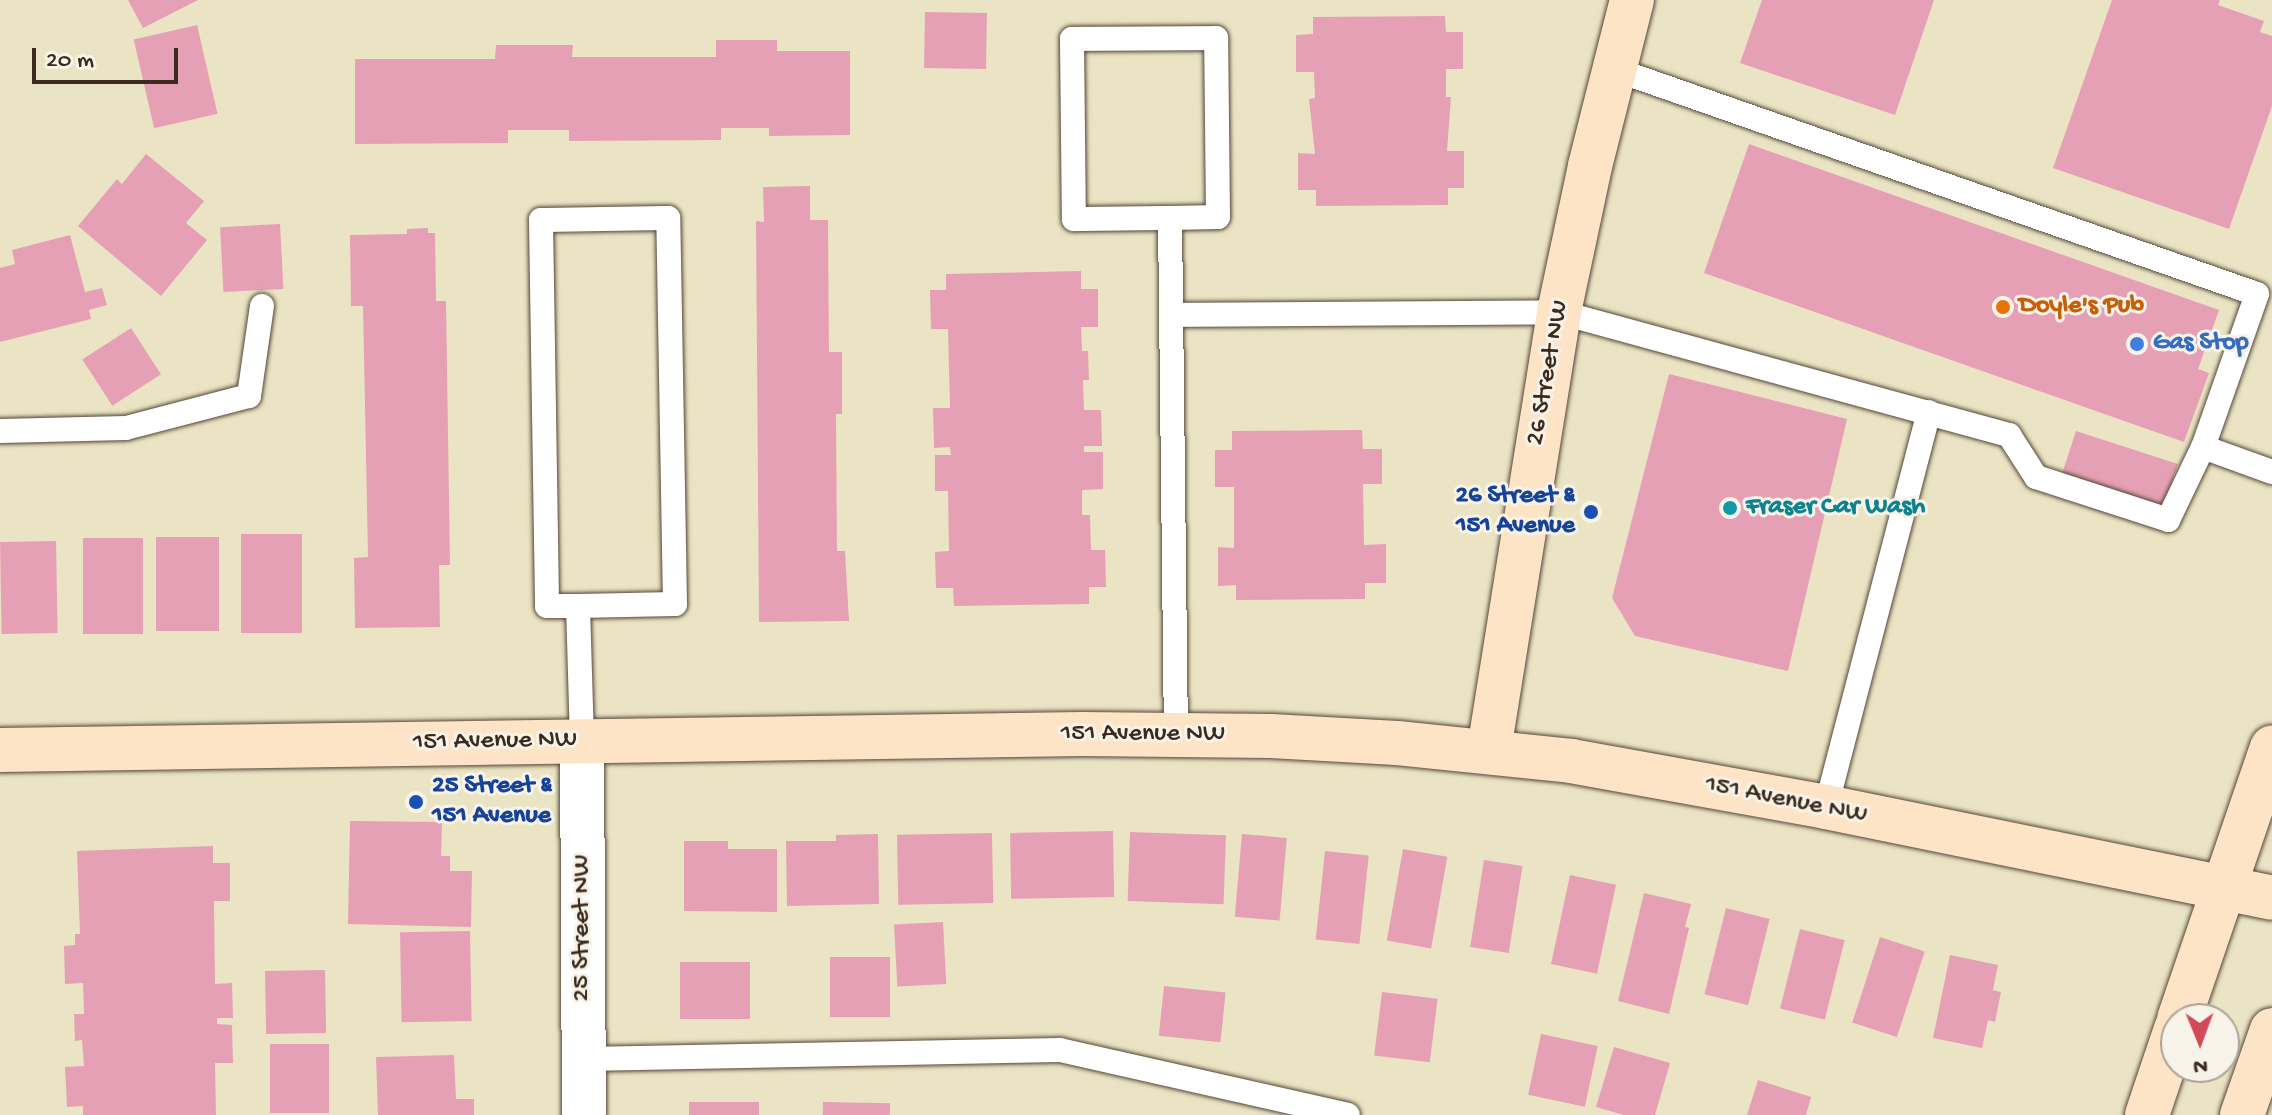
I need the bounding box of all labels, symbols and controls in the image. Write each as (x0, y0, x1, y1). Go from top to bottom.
scale bar (36, 32, 182, 82)
text: 20 m (46, 47, 94, 76)
place label: Doyle's Pub (2019, 291, 2144, 323)
street label: 26 Street NW (1521, 298, 1577, 448)
marker: Doyle's Pub (1994, 298, 2012, 316)
place label: Gas Stop (2153, 328, 2249, 360)
marker: Gas Stop (2128, 335, 2146, 353)
place label: 26 Street & 151 Avenue (1455, 481, 1575, 542)
place label: Fraser Car Wash (1746, 492, 1925, 524)
marker: Fraser Car Wash (1721, 499, 1739, 517)
marker: 26 Street & 151 Avenue (1582, 503, 1600, 521)
street label: 151 Avenue NW (1061, 719, 1225, 751)
street label: 151 Avenue NW (413, 725, 577, 759)
street label: 151 Avenue NW (1702, 770, 1870, 832)
place label: 25 Street & 151 Avenue (432, 771, 552, 832)
marker: 25 Street & 151 Avenue (407, 793, 425, 811)
street label: 25 Street NW (567, 854, 599, 1002)
north arrow (2160, 1003, 2240, 1083)
text: N (2193, 1052, 2208, 1078)

